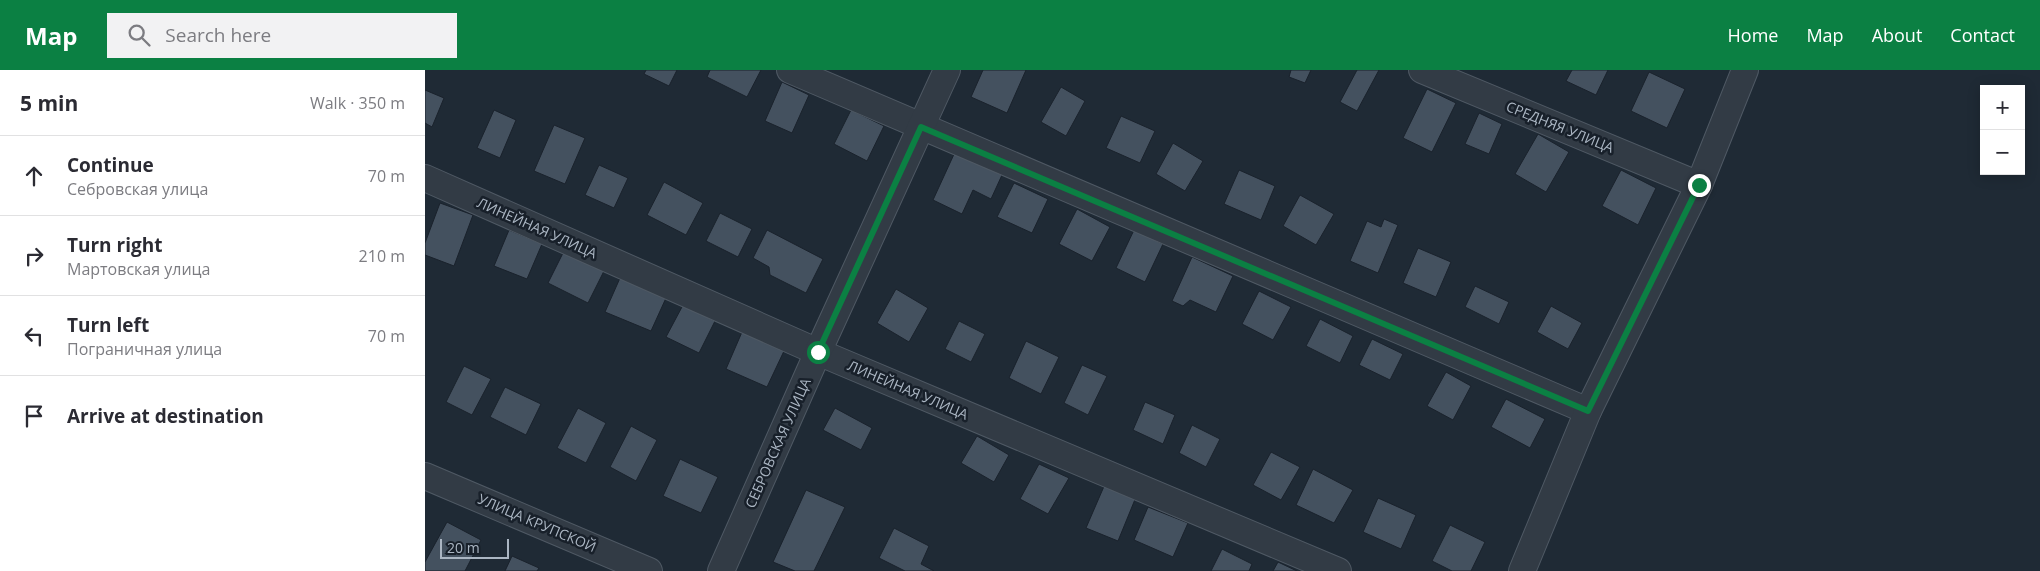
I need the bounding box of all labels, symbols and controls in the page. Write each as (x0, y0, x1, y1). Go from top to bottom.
search box (107, 13, 457, 58)
text: Map (25, 19, 77, 52)
icon: search (125, 21, 153, 49)
text: Search here (165, 22, 271, 48)
text: Home (1728, 23, 1778, 47)
text: Map (1806, 23, 1844, 47)
text: About (1872, 23, 1922, 47)
text: Contact (1950, 23, 2015, 47)
map controls (1980, 85, 2025, 175)
button: + (1980, 85, 2025, 130)
text: 5 min (20, 89, 78, 117)
text: Walk · 350 m (310, 92, 405, 114)
street label: СРЕДНЯЯ УЛИЦА (1504, 96, 1617, 157)
button: − (1980, 130, 2025, 175)
text: Continue (67, 152, 154, 178)
icon: ahead (20, 162, 48, 190)
text: 70 m (368, 165, 405, 187)
route end (1688, 174, 1711, 197)
text: Себровская улица (67, 178, 208, 200)
street label: ЛИНЕЙНАЯ УЛИЦА (474, 193, 600, 263)
text: Turn right (67, 232, 162, 258)
icon: right (20, 242, 48, 270)
text: 210 m (359, 245, 405, 267)
text: Мартовская улица (67, 258, 211, 280)
text: Turn left (67, 312, 149, 338)
icon: left (20, 322, 48, 350)
text: 70 m (368, 325, 405, 347)
text: Пограничная улица (67, 338, 222, 360)
route start (807, 341, 830, 364)
street label: ЛИНЕЙНАЯ УЛИЦА (845, 356, 972, 424)
street label: СЕБРОВСКАЯ УЛИЦА (740, 375, 815, 511)
icon: arrive (20, 402, 48, 430)
text: Arrive at destination (67, 403, 264, 429)
street label: УЛИЦА КРУПСКОЙ (475, 489, 599, 556)
scale bar (440, 536, 509, 559)
text: 20 m (447, 538, 480, 557)

